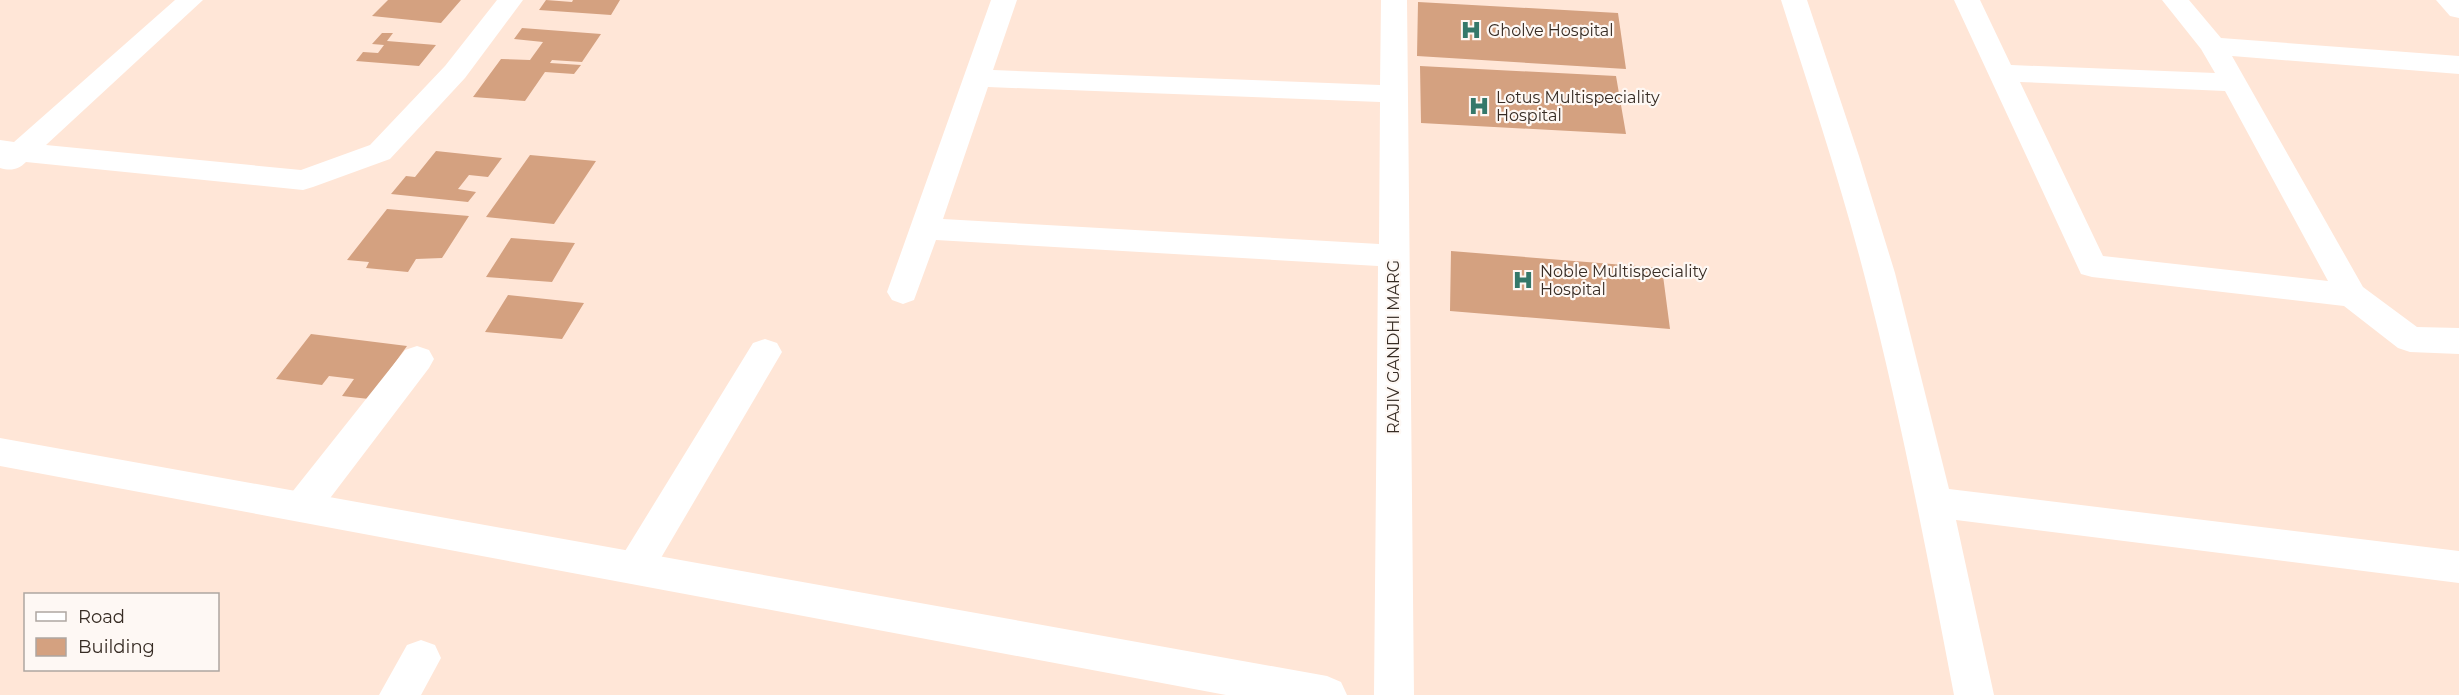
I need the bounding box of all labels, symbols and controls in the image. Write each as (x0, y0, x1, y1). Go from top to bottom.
hospital icon: Gholve Hospital (1459, 18, 1483, 42)
place label: Gholve Hospital (1488, 21, 1614, 40)
place label: Lotus Multispeciality Hospital (1496, 88, 1660, 125)
hospital icon: Lotus Multispeciality Hospital (1467, 94, 1491, 118)
street label: RAJIV GANDHI MARG (1384, 260, 1403, 434)
place label: Noble Multispeciality Hospital (1540, 262, 1707, 299)
hospital icon: Noble Multispeciality Hospital (1511, 268, 1535, 292)
legend (24, 593, 219, 671)
text: Road (78, 606, 125, 628)
text: Building (78, 636, 155, 658)

